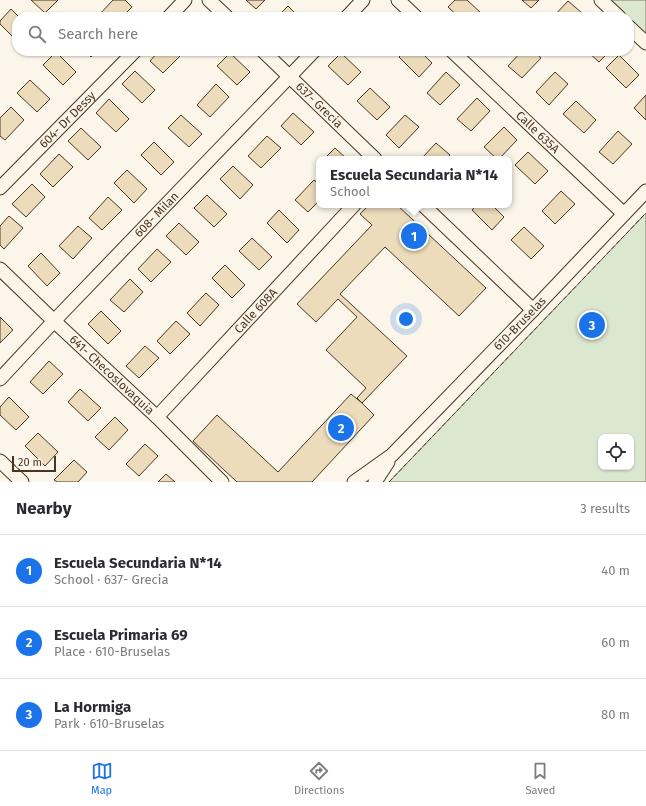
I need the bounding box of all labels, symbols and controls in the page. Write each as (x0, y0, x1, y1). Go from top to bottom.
search box (12, 12, 634, 56)
icon: search (26, 23, 48, 45)
text: Search here (58, 25, 138, 43)
street label: 637- Grecia (293, 79, 345, 131)
street label: 604- Dr Dessy (36, 88, 98, 151)
street label: Calle 635A (513, 108, 562, 156)
popup (316, 156, 512, 208)
text: Escuela Secundaria N*14 (330, 166, 498, 184)
text: School (330, 184, 370, 199)
street label: 608- Milan (131, 189, 181, 240)
pin: 1 (401, 221, 427, 251)
street label: Calle 608A (231, 285, 280, 336)
street label: 610-Bruselas (491, 294, 549, 353)
your location (396, 309, 416, 329)
pin: 3 (579, 310, 605, 340)
street label: 641- Checoslovaquia (67, 332, 157, 418)
pin: 2 (328, 413, 354, 443)
map controls (598, 434, 634, 470)
button: locate (598, 434, 634, 470)
scale bar (12, 454, 56, 473)
text: 20 m (18, 456, 42, 469)
text: Nearby (16, 498, 71, 519)
text: 3 results (580, 501, 630, 516)
text: Escuela Secundaria N*14 (54, 554, 222, 572)
text: 1 (26, 563, 32, 578)
text: 40 m (601, 563, 630, 578)
text: School · 637- Grecia (54, 572, 168, 587)
text: Escuela Primaria 69 (54, 626, 188, 644)
text: 2 (26, 635, 32, 650)
text: 60 m (601, 635, 630, 650)
text: Place · 610-Bruselas (54, 644, 170, 659)
text: La Hormiga (54, 698, 131, 716)
text: 3 (26, 707, 32, 722)
text: 80 m (601, 707, 630, 722)
text: Park · 610-Bruselas (54, 716, 164, 731)
tab: Map (91, 760, 113, 797)
tab: Directions (294, 760, 344, 797)
tab: Saved (526, 760, 555, 797)

